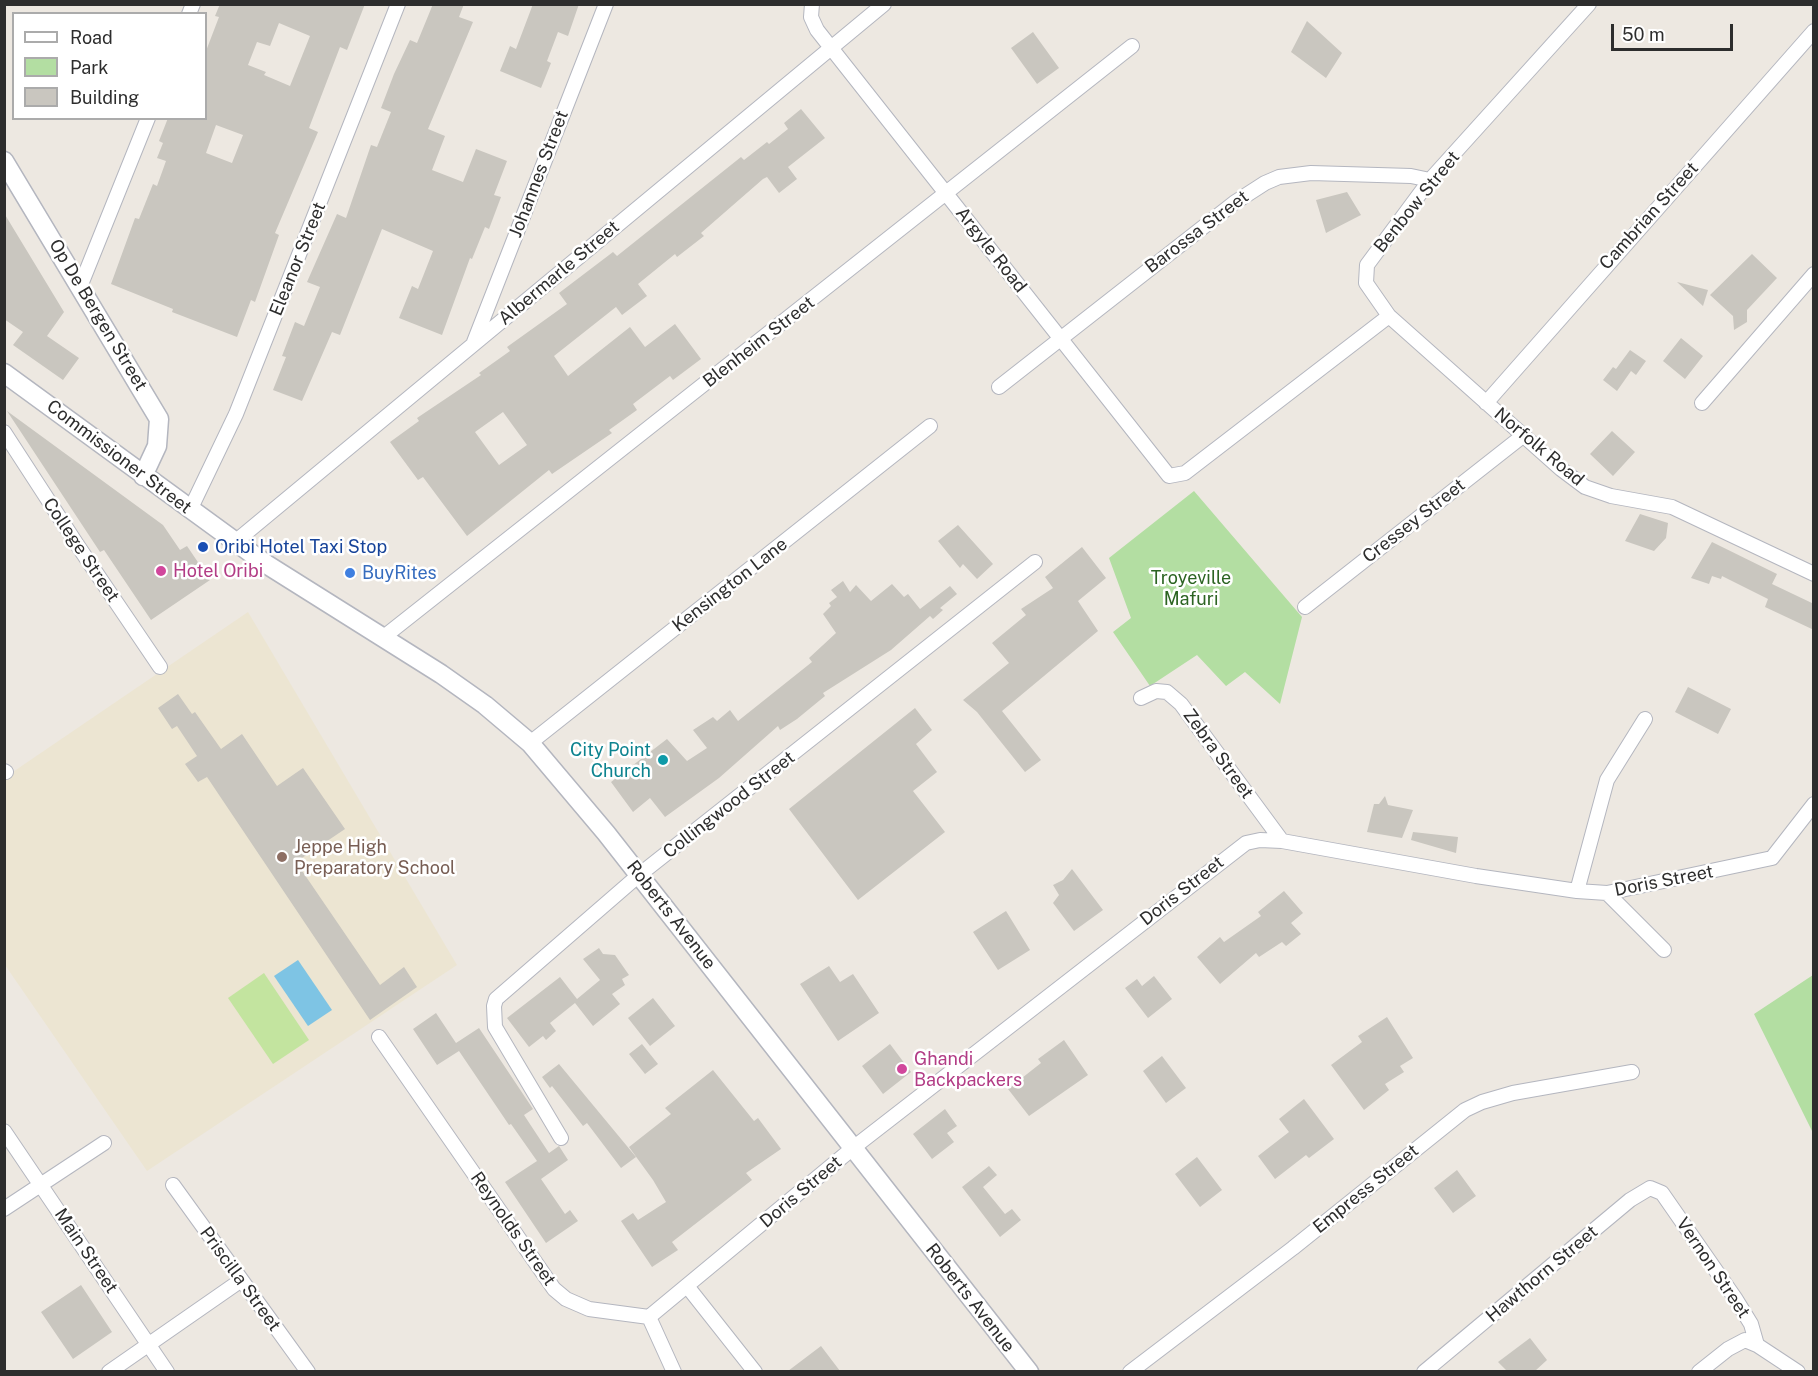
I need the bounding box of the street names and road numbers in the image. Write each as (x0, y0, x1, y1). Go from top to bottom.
street label: Johannes Street (505, 107, 573, 241)
street label: Benbow Street (1369, 147, 1465, 257)
street label: Cambrian Street (1595, 158, 1703, 274)
street label: Barossa Street (1141, 186, 1253, 278)
street label: Eleanor Street (265, 199, 331, 319)
street label: Argyle Road (951, 203, 1031, 297)
street label: Albermarle Street (494, 216, 624, 330)
street label: Op De Bergen Street (44, 235, 152, 395)
street label: Blenheim Street (699, 292, 819, 392)
street label: Commissioner Street (42, 396, 196, 518)
street label: Norfolk Road (1490, 403, 1588, 491)
street label: Cressey Street (1358, 474, 1470, 568)
street label: College Street (38, 494, 124, 606)
street label: Kensington Lane (668, 533, 792, 637)
street label: Zebra Street (1178, 705, 1258, 803)
street label: Collingwood Street (659, 747, 799, 863)
street label: Doris Street (1136, 852, 1228, 930)
street label: Roberts Avenue (622, 856, 720, 974)
street label: Doris Street (1613, 861, 1715, 901)
street label: Empress Street (1309, 1140, 1423, 1238)
street label: Doris Street (756, 1152, 846, 1232)
street label: Reynolds Street (466, 1168, 560, 1290)
street label: Main Street (50, 1204, 122, 1298)
street label: Vernon Street (1671, 1214, 1755, 1322)
street label: Hawthorn Street (1482, 1221, 1602, 1327)
street label: Priscilla Street (195, 1223, 285, 1335)
street label: Roberts Avenue (921, 1239, 1019, 1357)

